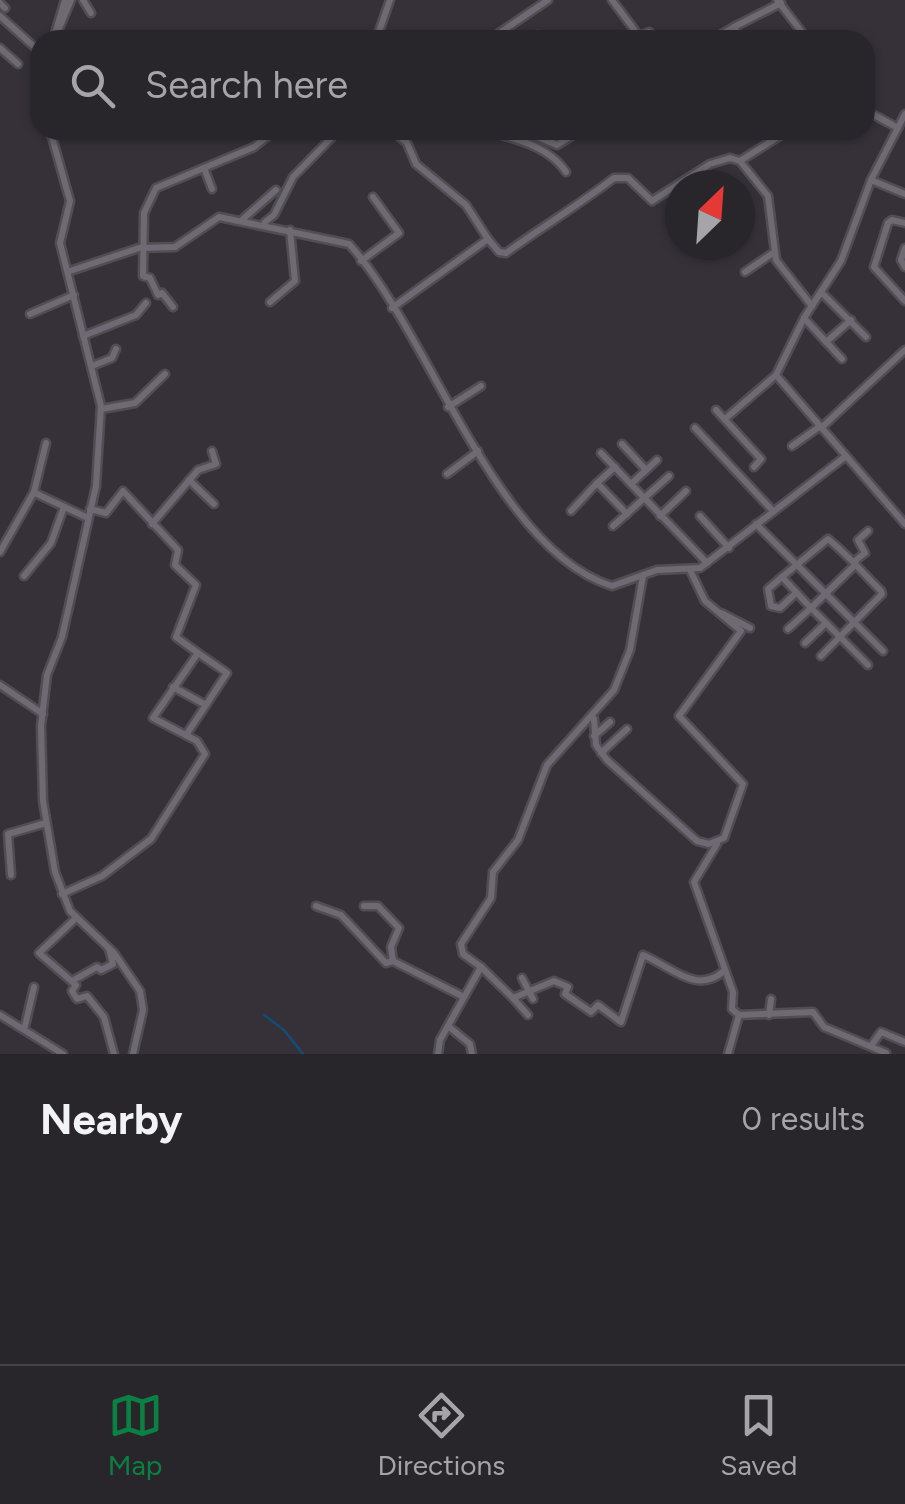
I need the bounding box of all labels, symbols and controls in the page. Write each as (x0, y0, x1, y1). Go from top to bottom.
search box (30, 30, 875, 140)
icon: search (65, 58, 120, 113)
text: Search here (145, 62, 348, 108)
north arrow (665, 170, 755, 260)
text: Nearby (40, 1094, 182, 1145)
text: 0 results (741, 1100, 865, 1138)
tab: Map (108, 1388, 163, 1482)
tab: Directions (378, 1388, 505, 1482)
tab: Saved (720, 1388, 797, 1482)

